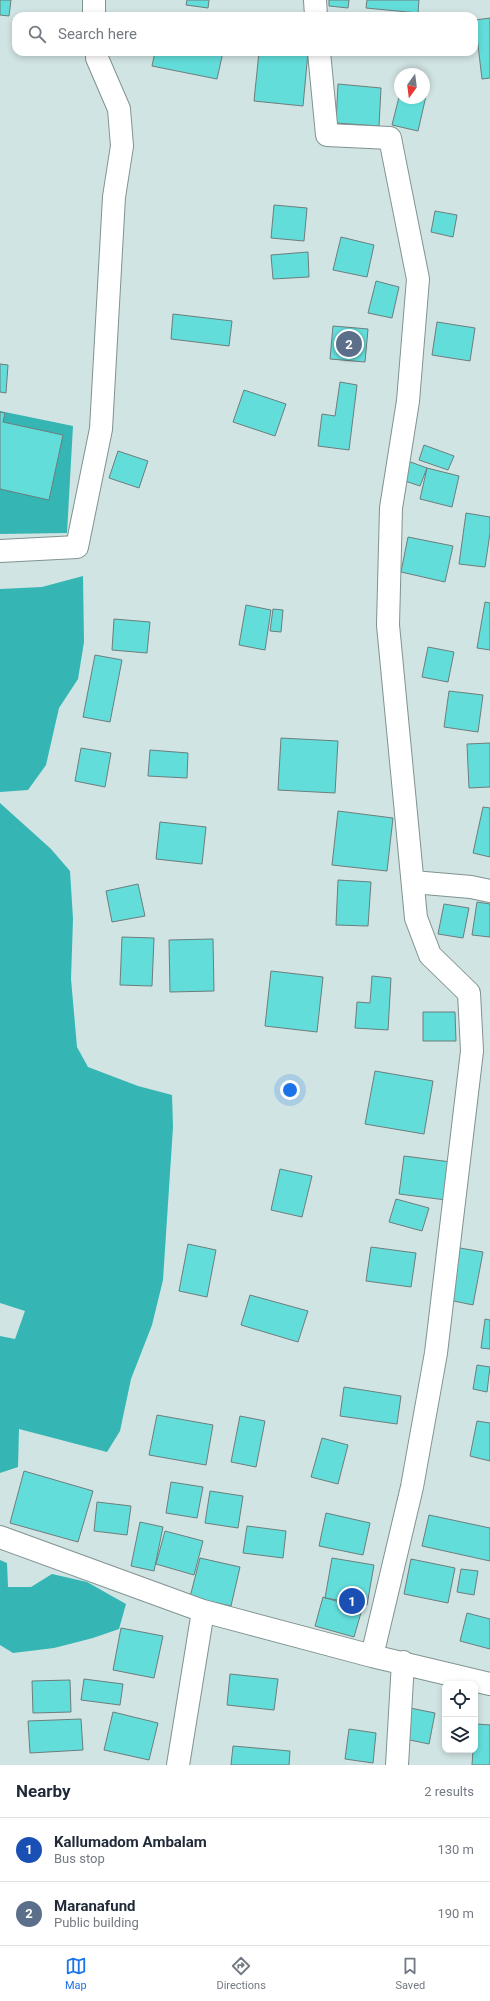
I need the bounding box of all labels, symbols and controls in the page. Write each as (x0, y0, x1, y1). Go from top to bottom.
search box (12, 12, 478, 56)
icon: search (26, 23, 48, 45)
text: Search here (58, 25, 137, 43)
north arrow (394, 68, 430, 104)
pin: 2 (336, 329, 362, 359)
your location (280, 1080, 300, 1100)
pin: 1 (339, 1586, 365, 1616)
map controls (442, 1681, 478, 1753)
button: locate (442, 1681, 478, 1717)
button: layers (442, 1717, 478, 1753)
text: Nearby (16, 1781, 71, 1801)
text: 2 results (424, 1784, 474, 1799)
text: Kallumadom Ambalam (54, 1833, 207, 1851)
text: 1 (25, 1842, 33, 1857)
text: 130 m (437, 1842, 474, 1857)
text: Bus stop (54, 1851, 105, 1866)
text: Maranafund (54, 1897, 136, 1915)
text: 2 (25, 1906, 33, 1921)
text: 190 m (437, 1906, 474, 1921)
text: Public building (54, 1915, 139, 1930)
tab: Map (65, 1955, 87, 1992)
tab: Directions (216, 1955, 266, 1992)
tab: Saved (395, 1955, 425, 1992)

